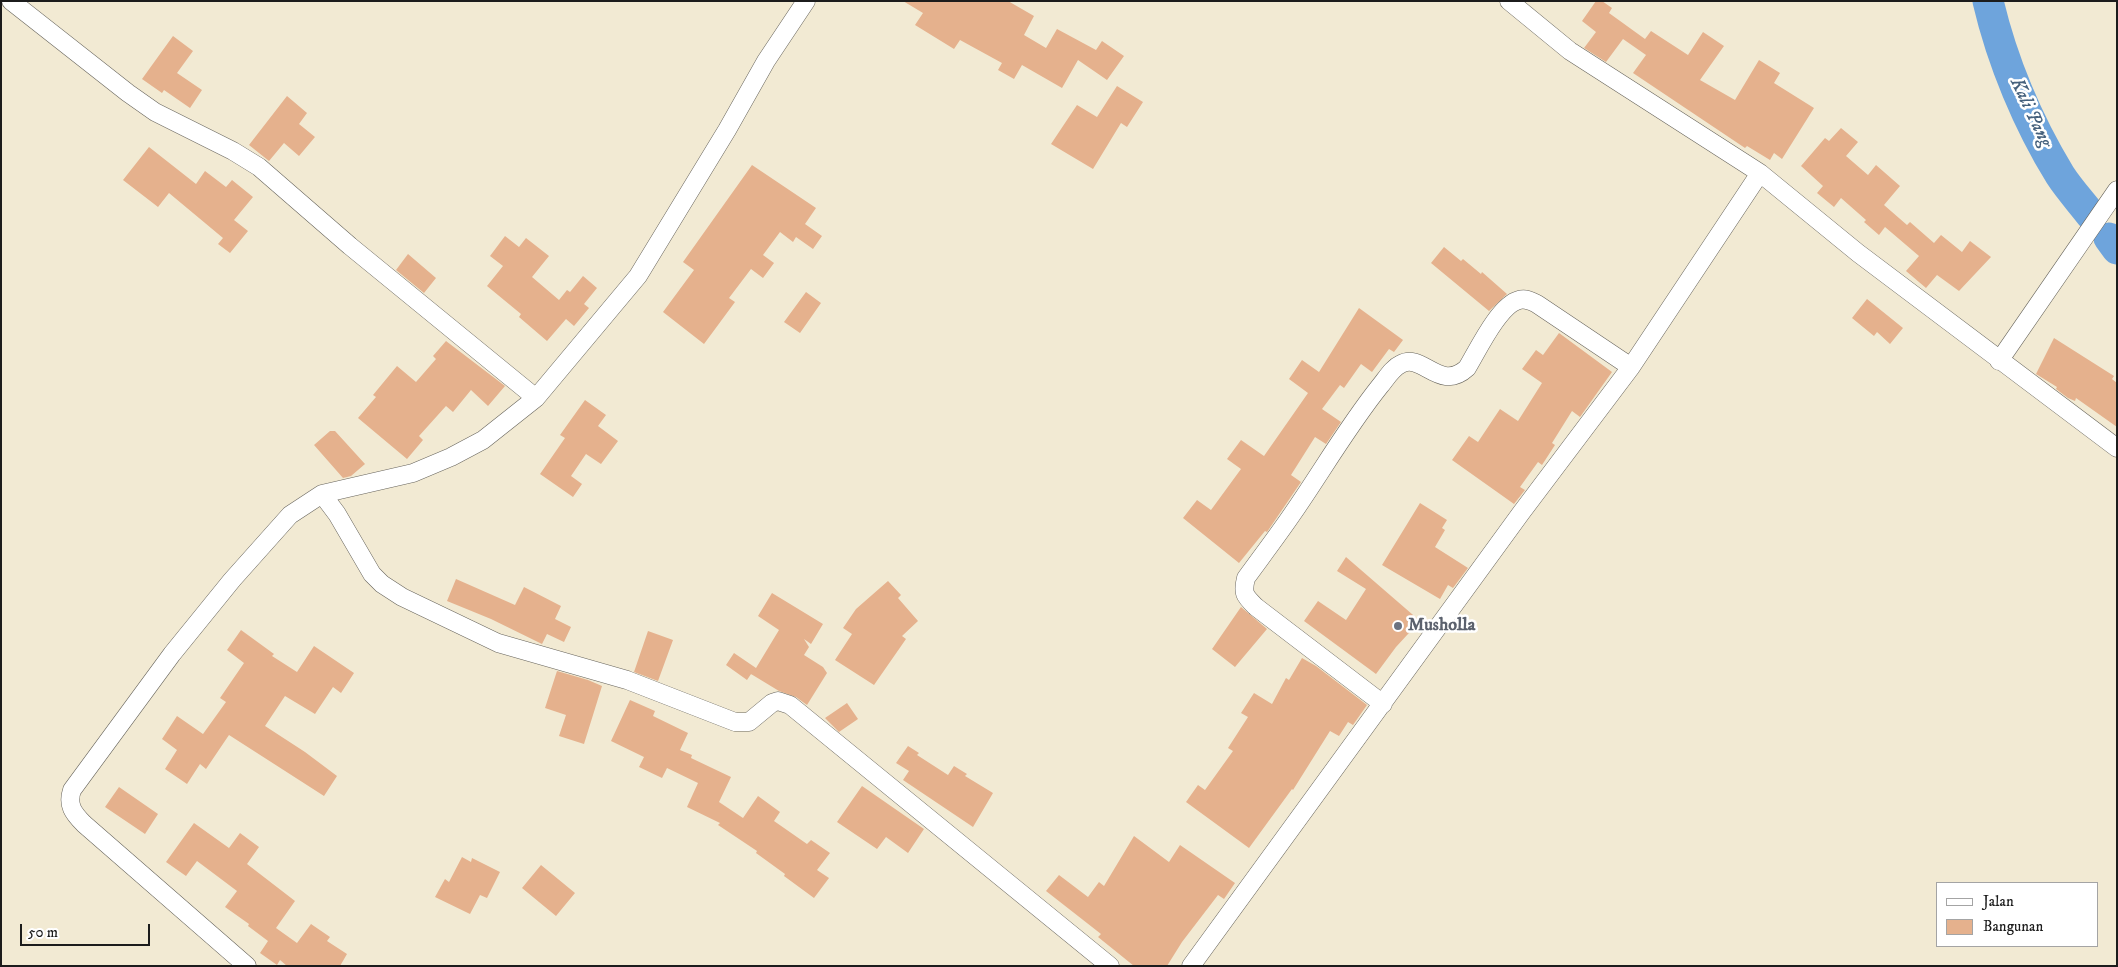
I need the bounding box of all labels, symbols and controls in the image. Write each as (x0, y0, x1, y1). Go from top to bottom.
water label: Kali Pang (2004, 74, 2056, 152)
place label: Musholla (1408, 615, 1475, 637)
marker: Musholla (1392, 620, 1404, 632)
legend (1936, 882, 2098, 947)
text: Jalan (1983, 892, 2014, 911)
scale bar (22, 914, 152, 946)
text: Bangunan (1983, 917, 2043, 936)
text: 50 m (28, 923, 58, 942)

